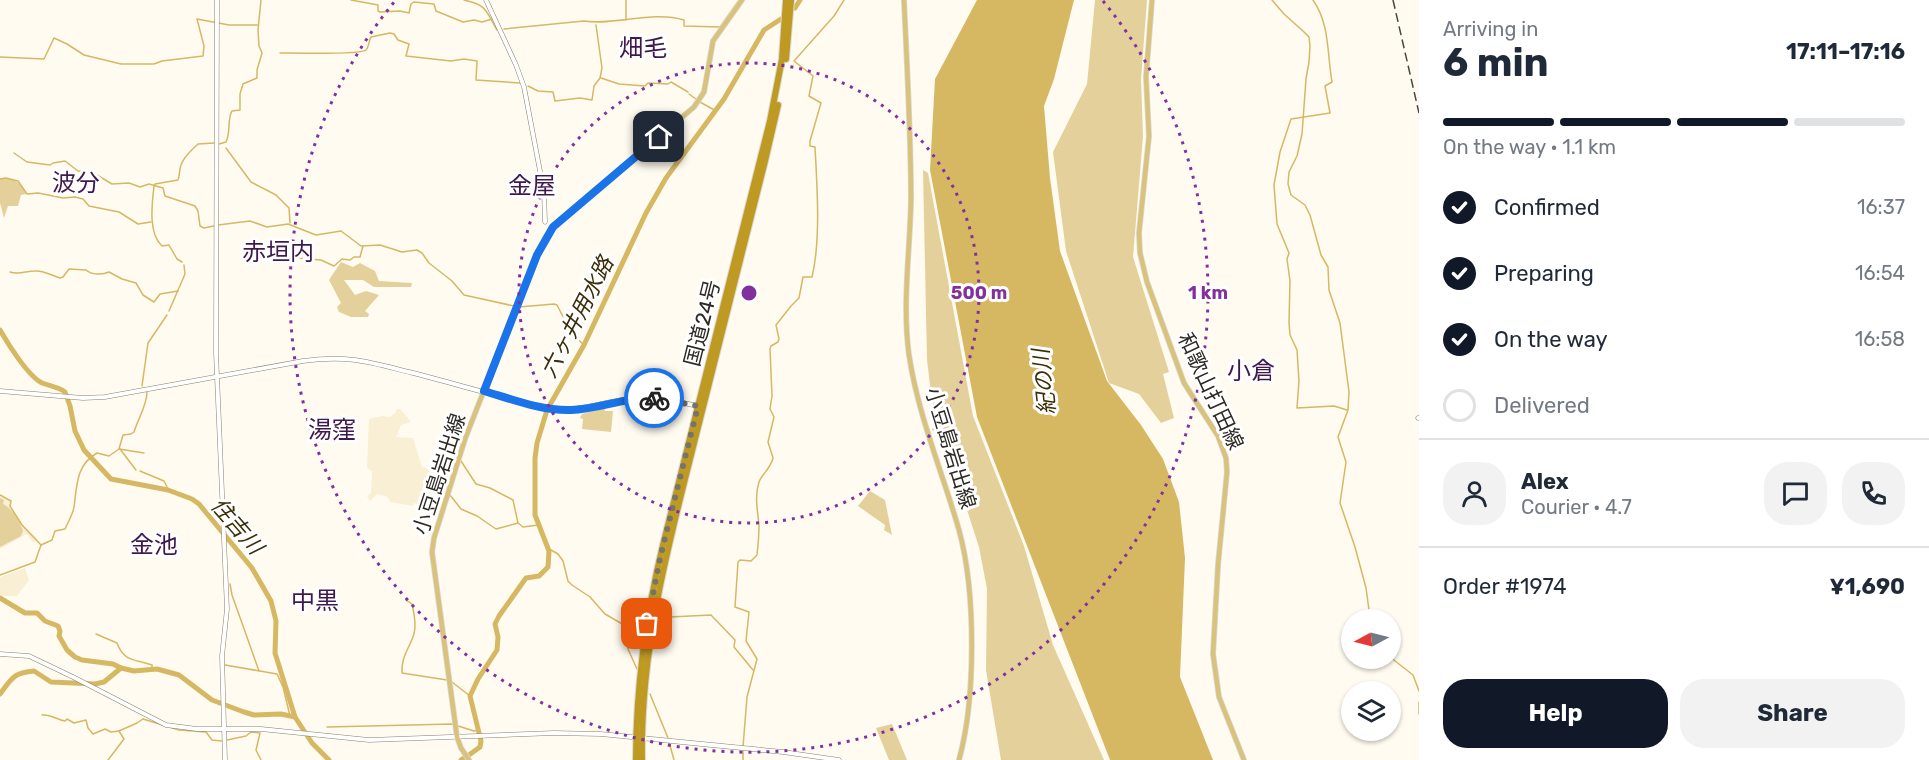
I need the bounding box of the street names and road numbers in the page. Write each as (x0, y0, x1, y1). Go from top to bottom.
street label: 国道24号 (679, 277, 725, 369)
street label: 和歌山打田線 (1173, 329, 1249, 453)
street label: 小豆島岩出線 (921, 384, 981, 512)
street label: 小豆島岩出線 (408, 410, 470, 538)

